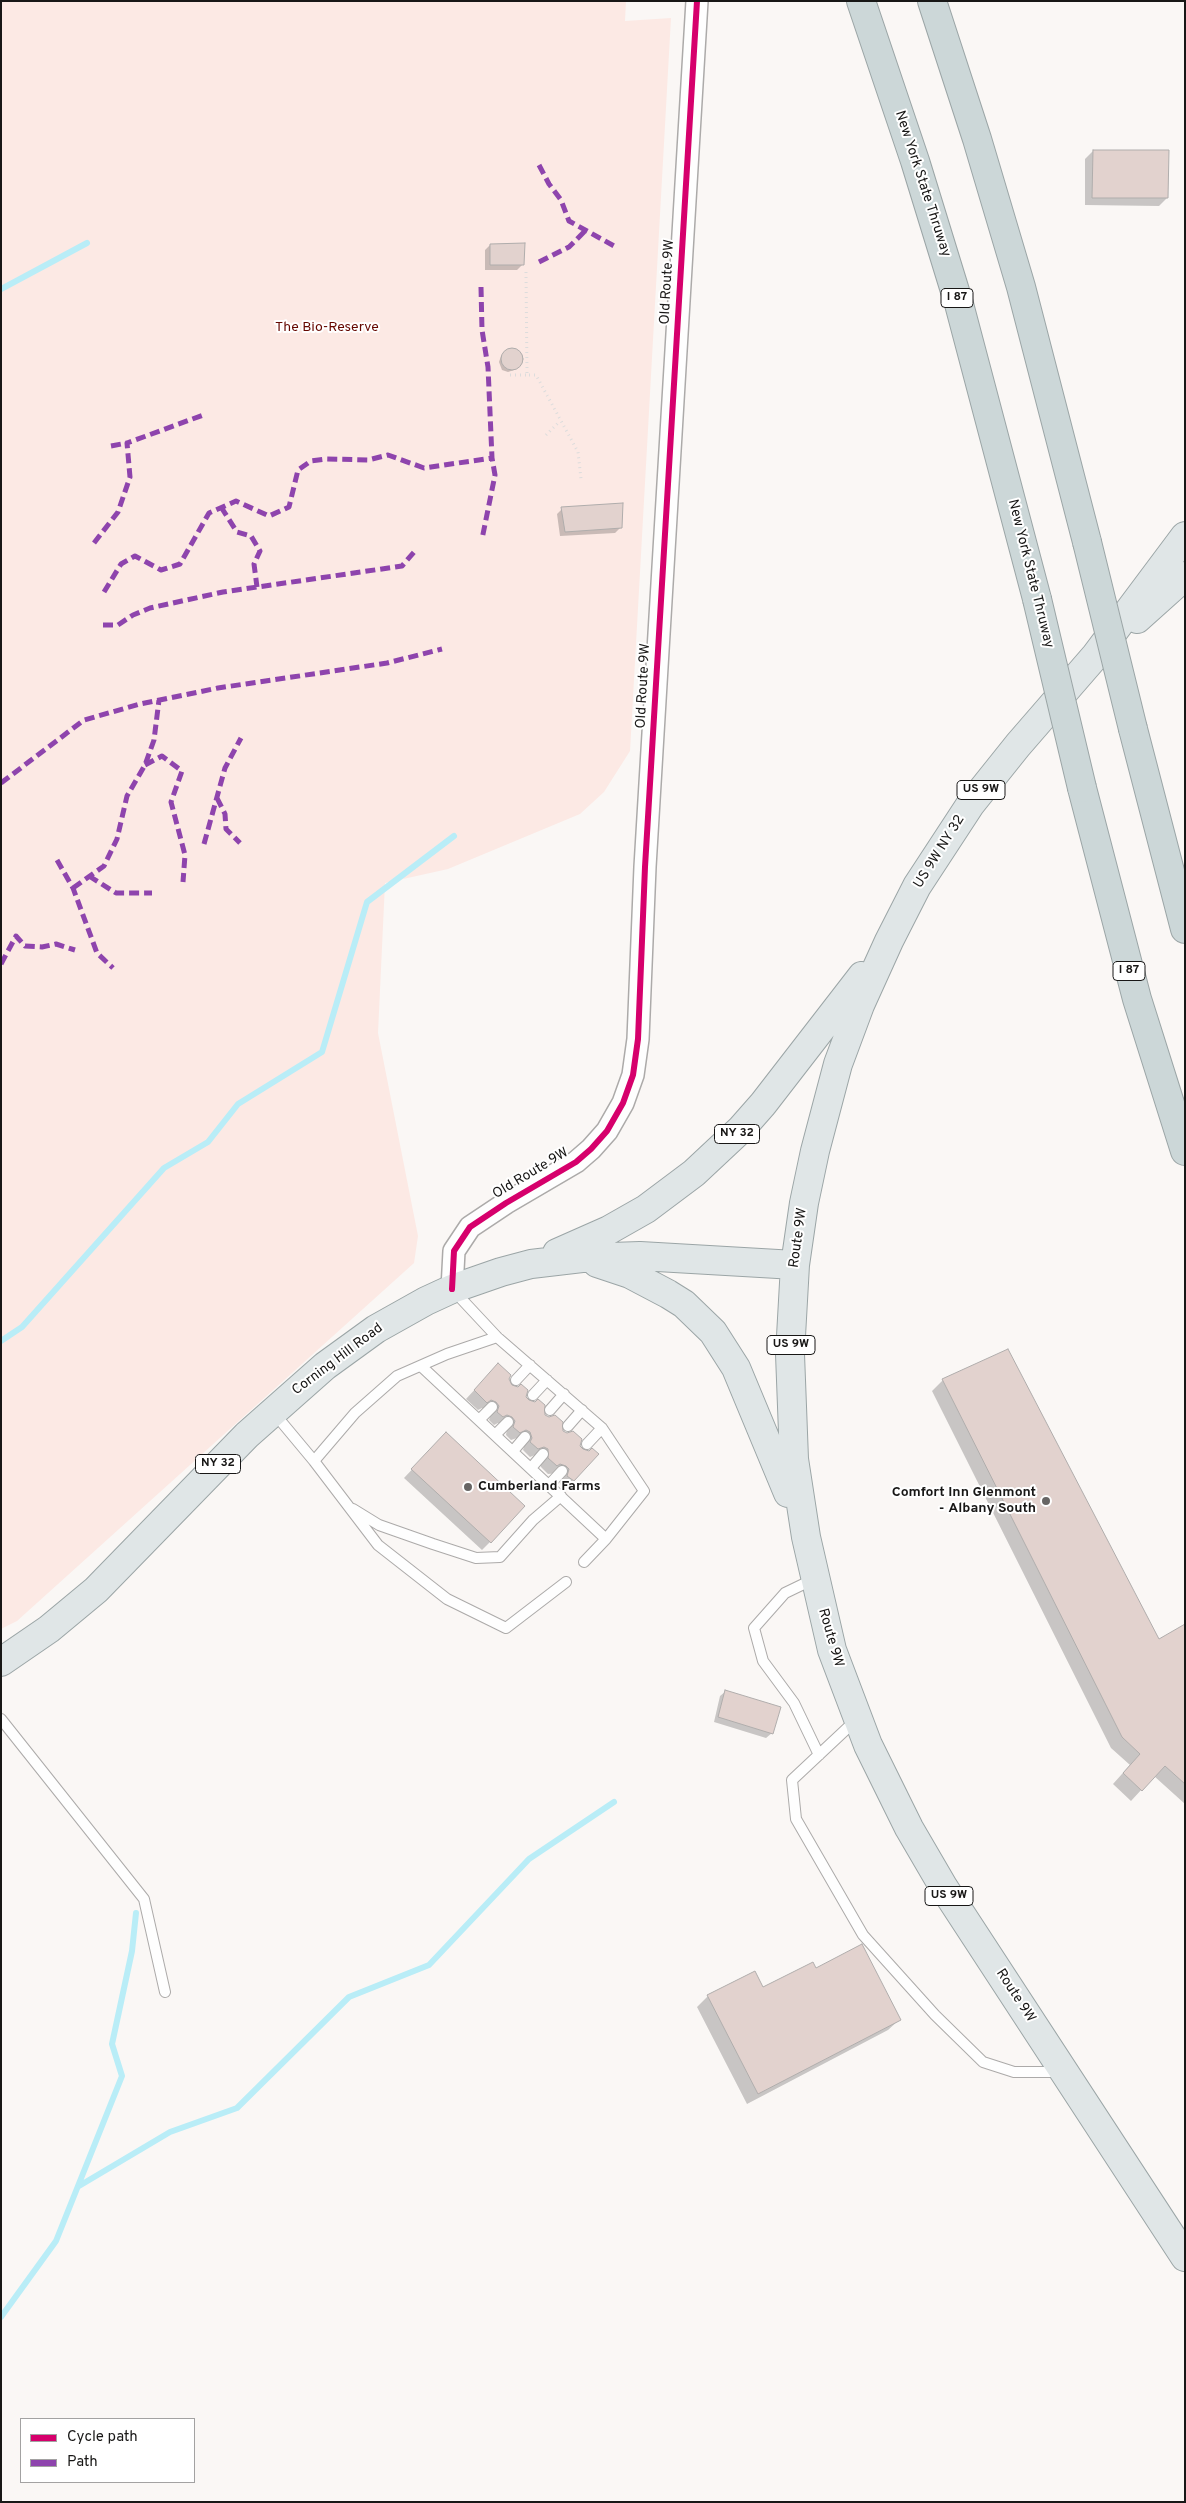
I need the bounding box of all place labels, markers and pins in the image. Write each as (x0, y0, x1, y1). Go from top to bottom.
place label: Cumberland Farms (478, 1479, 601, 1495)
marker: Cumberland Farms (462, 1481, 474, 1493)
place label: Comfort Inn Glenmont - Albany South (892, 1485, 1036, 1518)
marker: Comfort Inn Glenmont - Albany South (1040, 1495, 1052, 1507)

